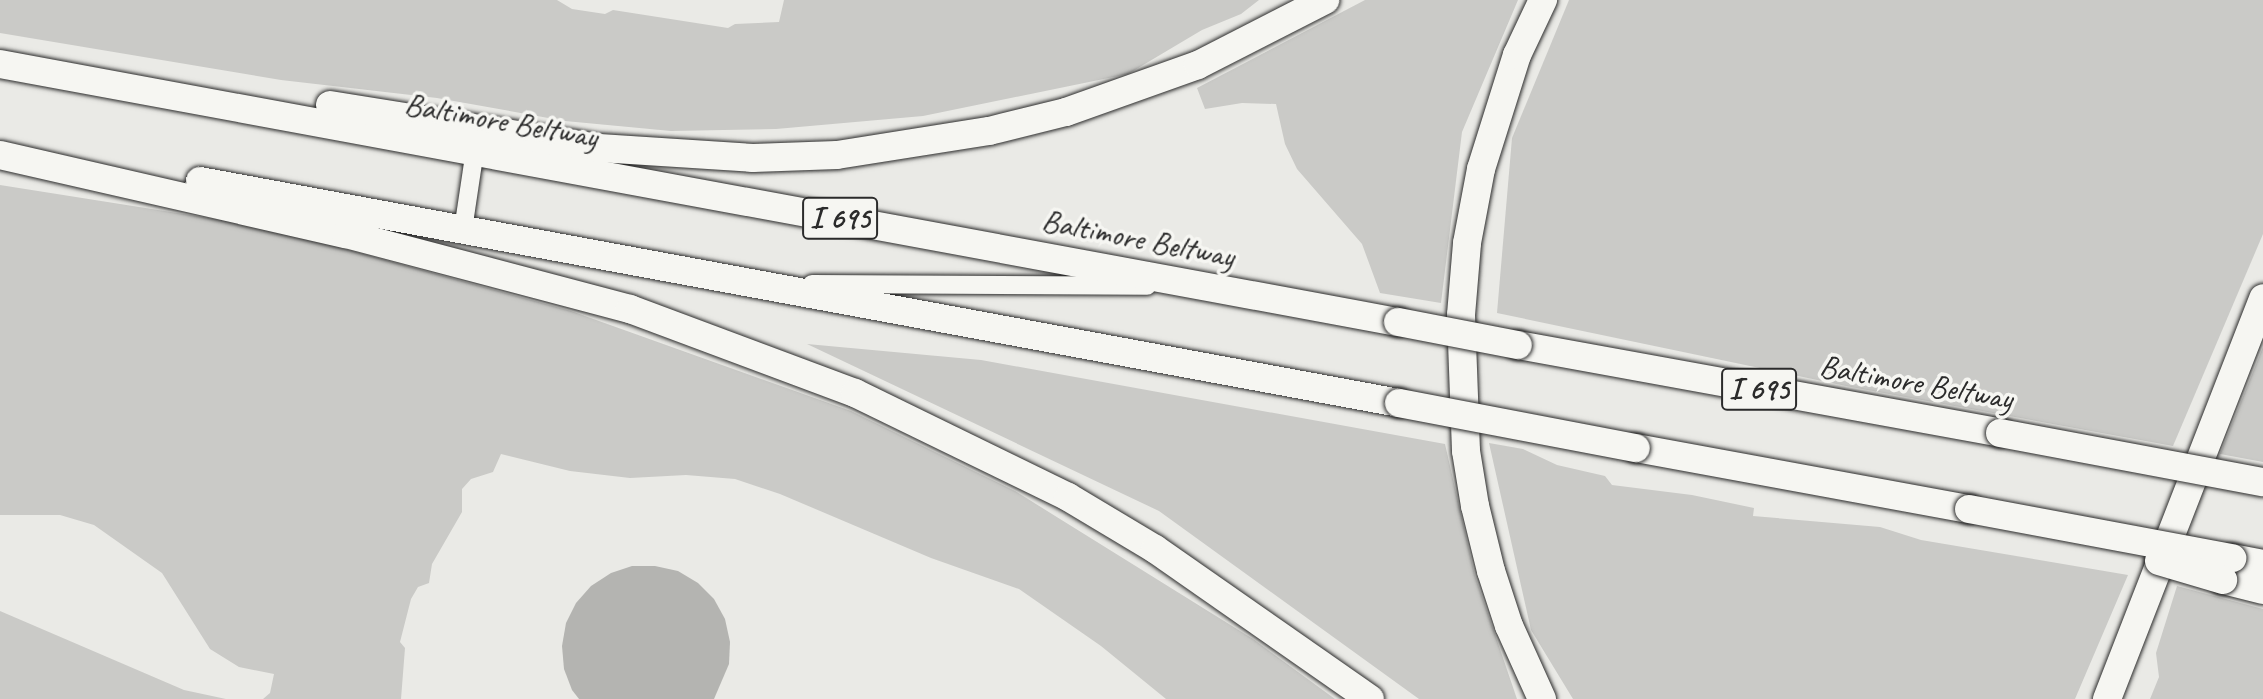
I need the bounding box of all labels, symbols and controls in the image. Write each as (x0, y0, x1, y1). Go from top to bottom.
street label: Baltimore Beltway (402, 85, 600, 157)
road number: I 695 (802, 192, 878, 244)
street label: Baltimore Beltway (1039, 202, 1237, 276)
street label: Baltimore Beltway (1817, 347, 2015, 419)
road number: I 695 (1721, 363, 1797, 415)

